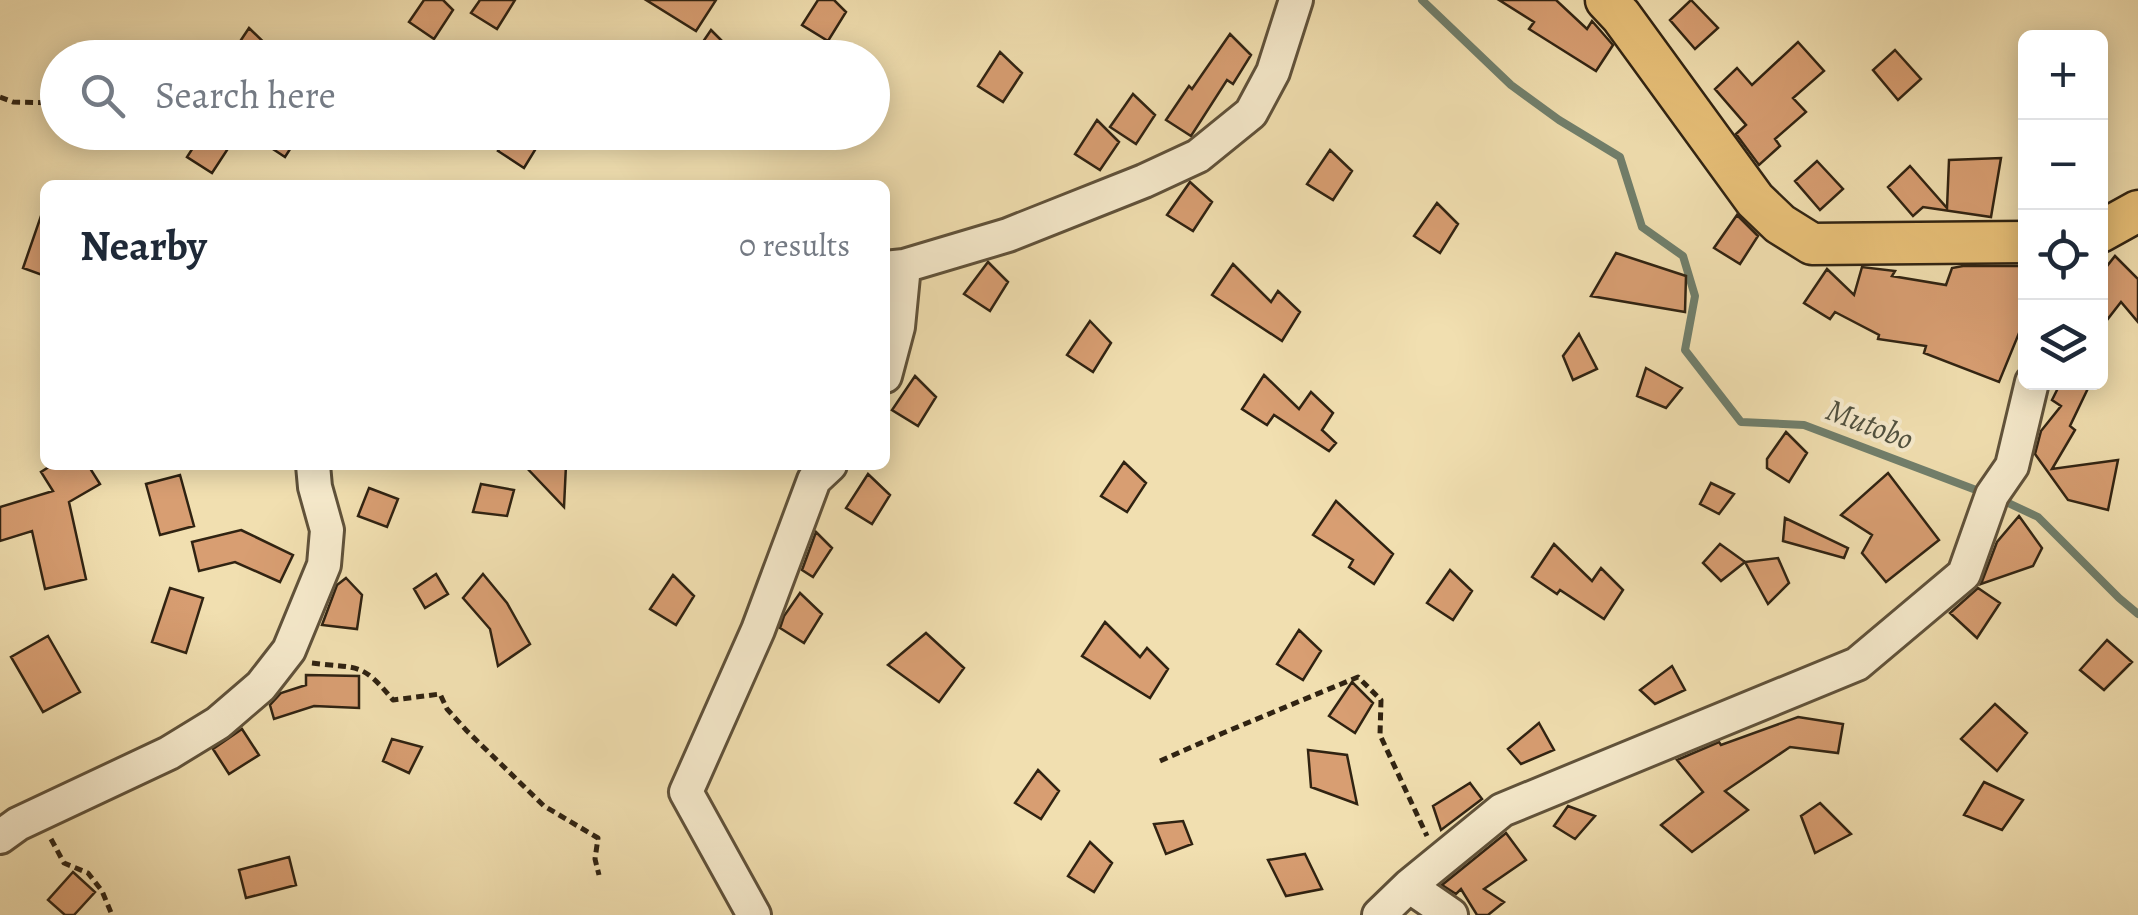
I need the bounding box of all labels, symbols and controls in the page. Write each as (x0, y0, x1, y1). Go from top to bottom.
map controls (2018, 30, 2108, 390)
button: + (2018, 30, 2108, 120)
search box (40, 40, 890, 150)
icon: search (75, 68, 130, 123)
text: Search here (155, 69, 336, 121)
button: − (2018, 120, 2108, 210)
button: locate (2018, 210, 2108, 300)
text: Nearby (80, 217, 207, 274)
text: 0 results (739, 223, 850, 267)
button: layers (2018, 300, 2108, 390)
water label: Mutobo (1820, 387, 1920, 461)

